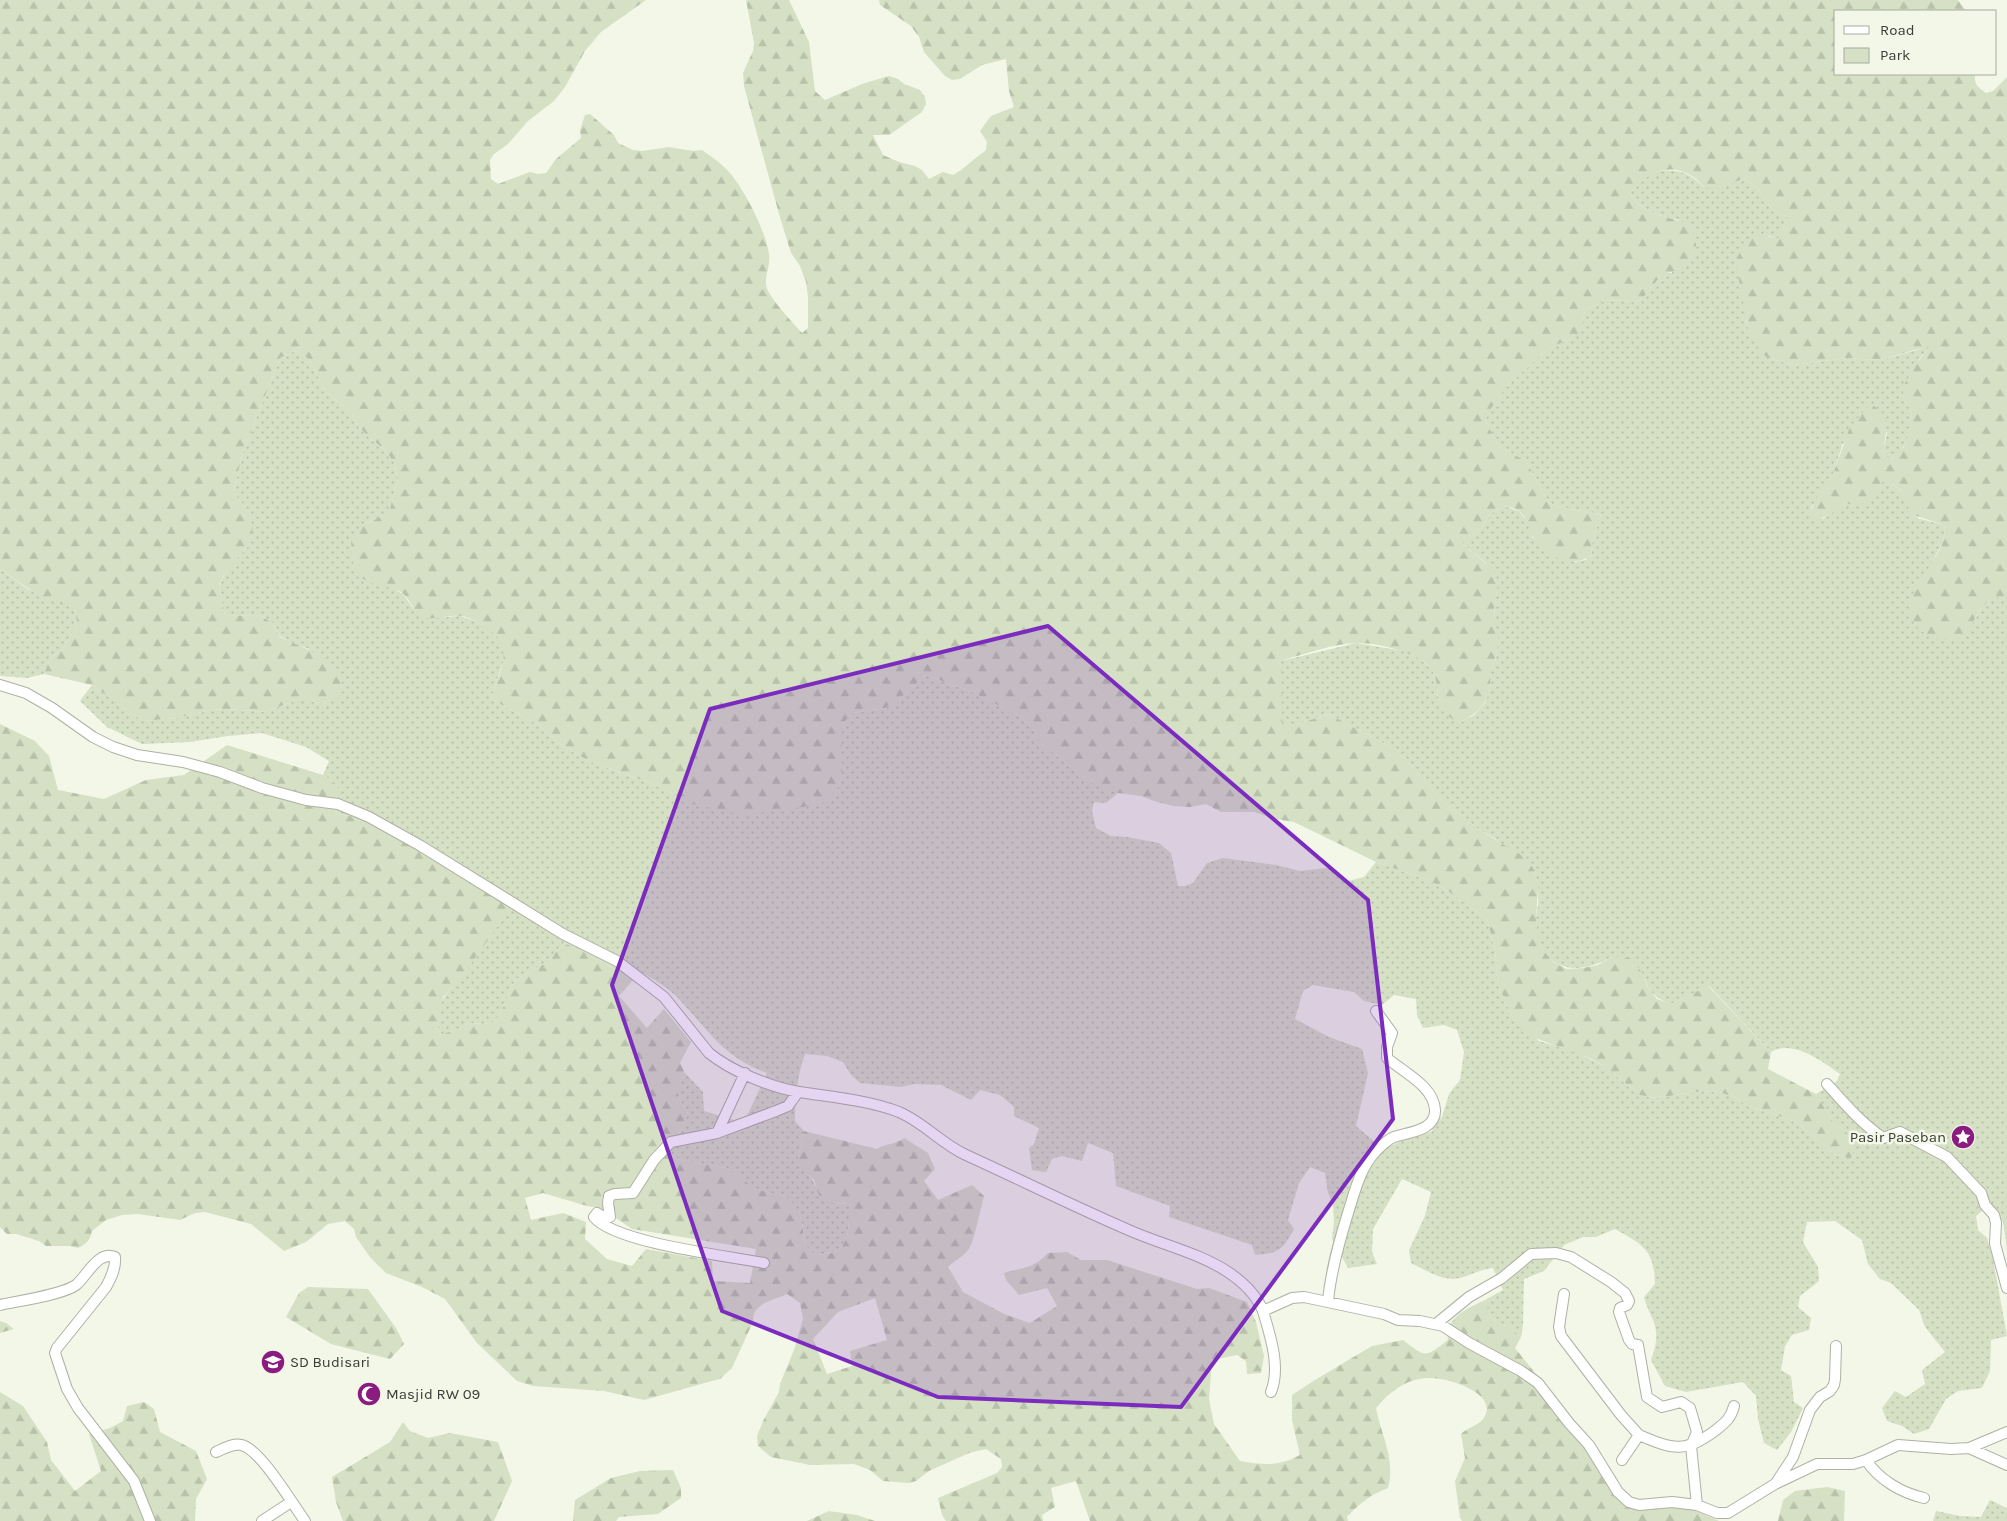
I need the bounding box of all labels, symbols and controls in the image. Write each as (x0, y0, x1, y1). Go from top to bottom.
legend (1834, 10, 1997, 75)
text: Road (1880, 21, 1915, 39)
text: Park (1880, 46, 1910, 64)
place icon: Pasir Paseban (1950, 1124, 1976, 1150)
place label: Pasir Paseban (1850, 1128, 1946, 1146)
school or university icon: SD Budisari (260, 1349, 286, 1375)
place label: SD Budisari (290, 1353, 370, 1371)
mosque icon: Masjid RW 09 (356, 1381, 382, 1407)
place label: Masjid RW 09 (386, 1385, 480, 1403)

